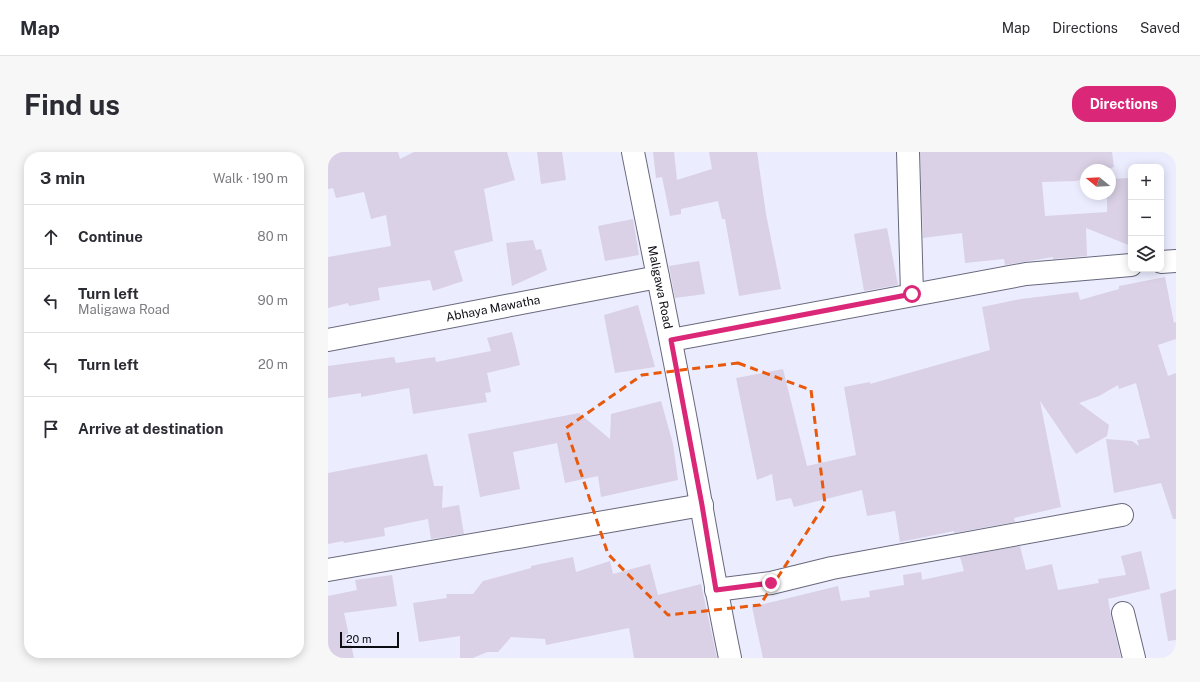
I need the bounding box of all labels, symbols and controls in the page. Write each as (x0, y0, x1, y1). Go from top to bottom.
text: Map (20, 17, 60, 39)
text: Map (1002, 20, 1030, 36)
text: Directions (1052, 20, 1118, 36)
text: Saved (1140, 20, 1180, 36)
button: Directions (1072, 86, 1176, 122)
text: Find us (24, 88, 120, 121)
north arrow (1080, 164, 1116, 200)
map controls (1128, 164, 1164, 272)
button: + (1128, 164, 1164, 200)
text: 3 min (40, 168, 85, 188)
text: Walk · 190 m (213, 171, 288, 186)
button: − (1128, 200, 1164, 236)
icon: ahead (40, 226, 62, 248)
text: Continue (78, 228, 143, 245)
text: 80 m (257, 229, 288, 244)
button: layers (1128, 236, 1164, 272)
street label: Maligawa Road (645, 244, 675, 330)
text: Turn left (78, 285, 139, 302)
route start (903, 285, 921, 303)
icon: left (40, 290, 62, 312)
text: 90 m (258, 293, 288, 308)
street label: Abhaya Mawatha (445, 293, 541, 324)
text: Maligawa Road (78, 302, 170, 317)
icon: left (40, 354, 62, 376)
text: Turn left (78, 356, 139, 373)
text: 20 m (258, 357, 288, 372)
icon: arrive (40, 418, 62, 440)
text: Arrive at destination (78, 420, 223, 437)
route end (762, 574, 780, 592)
scale bar (340, 630, 399, 649)
text: 20 m (346, 633, 371, 645)

